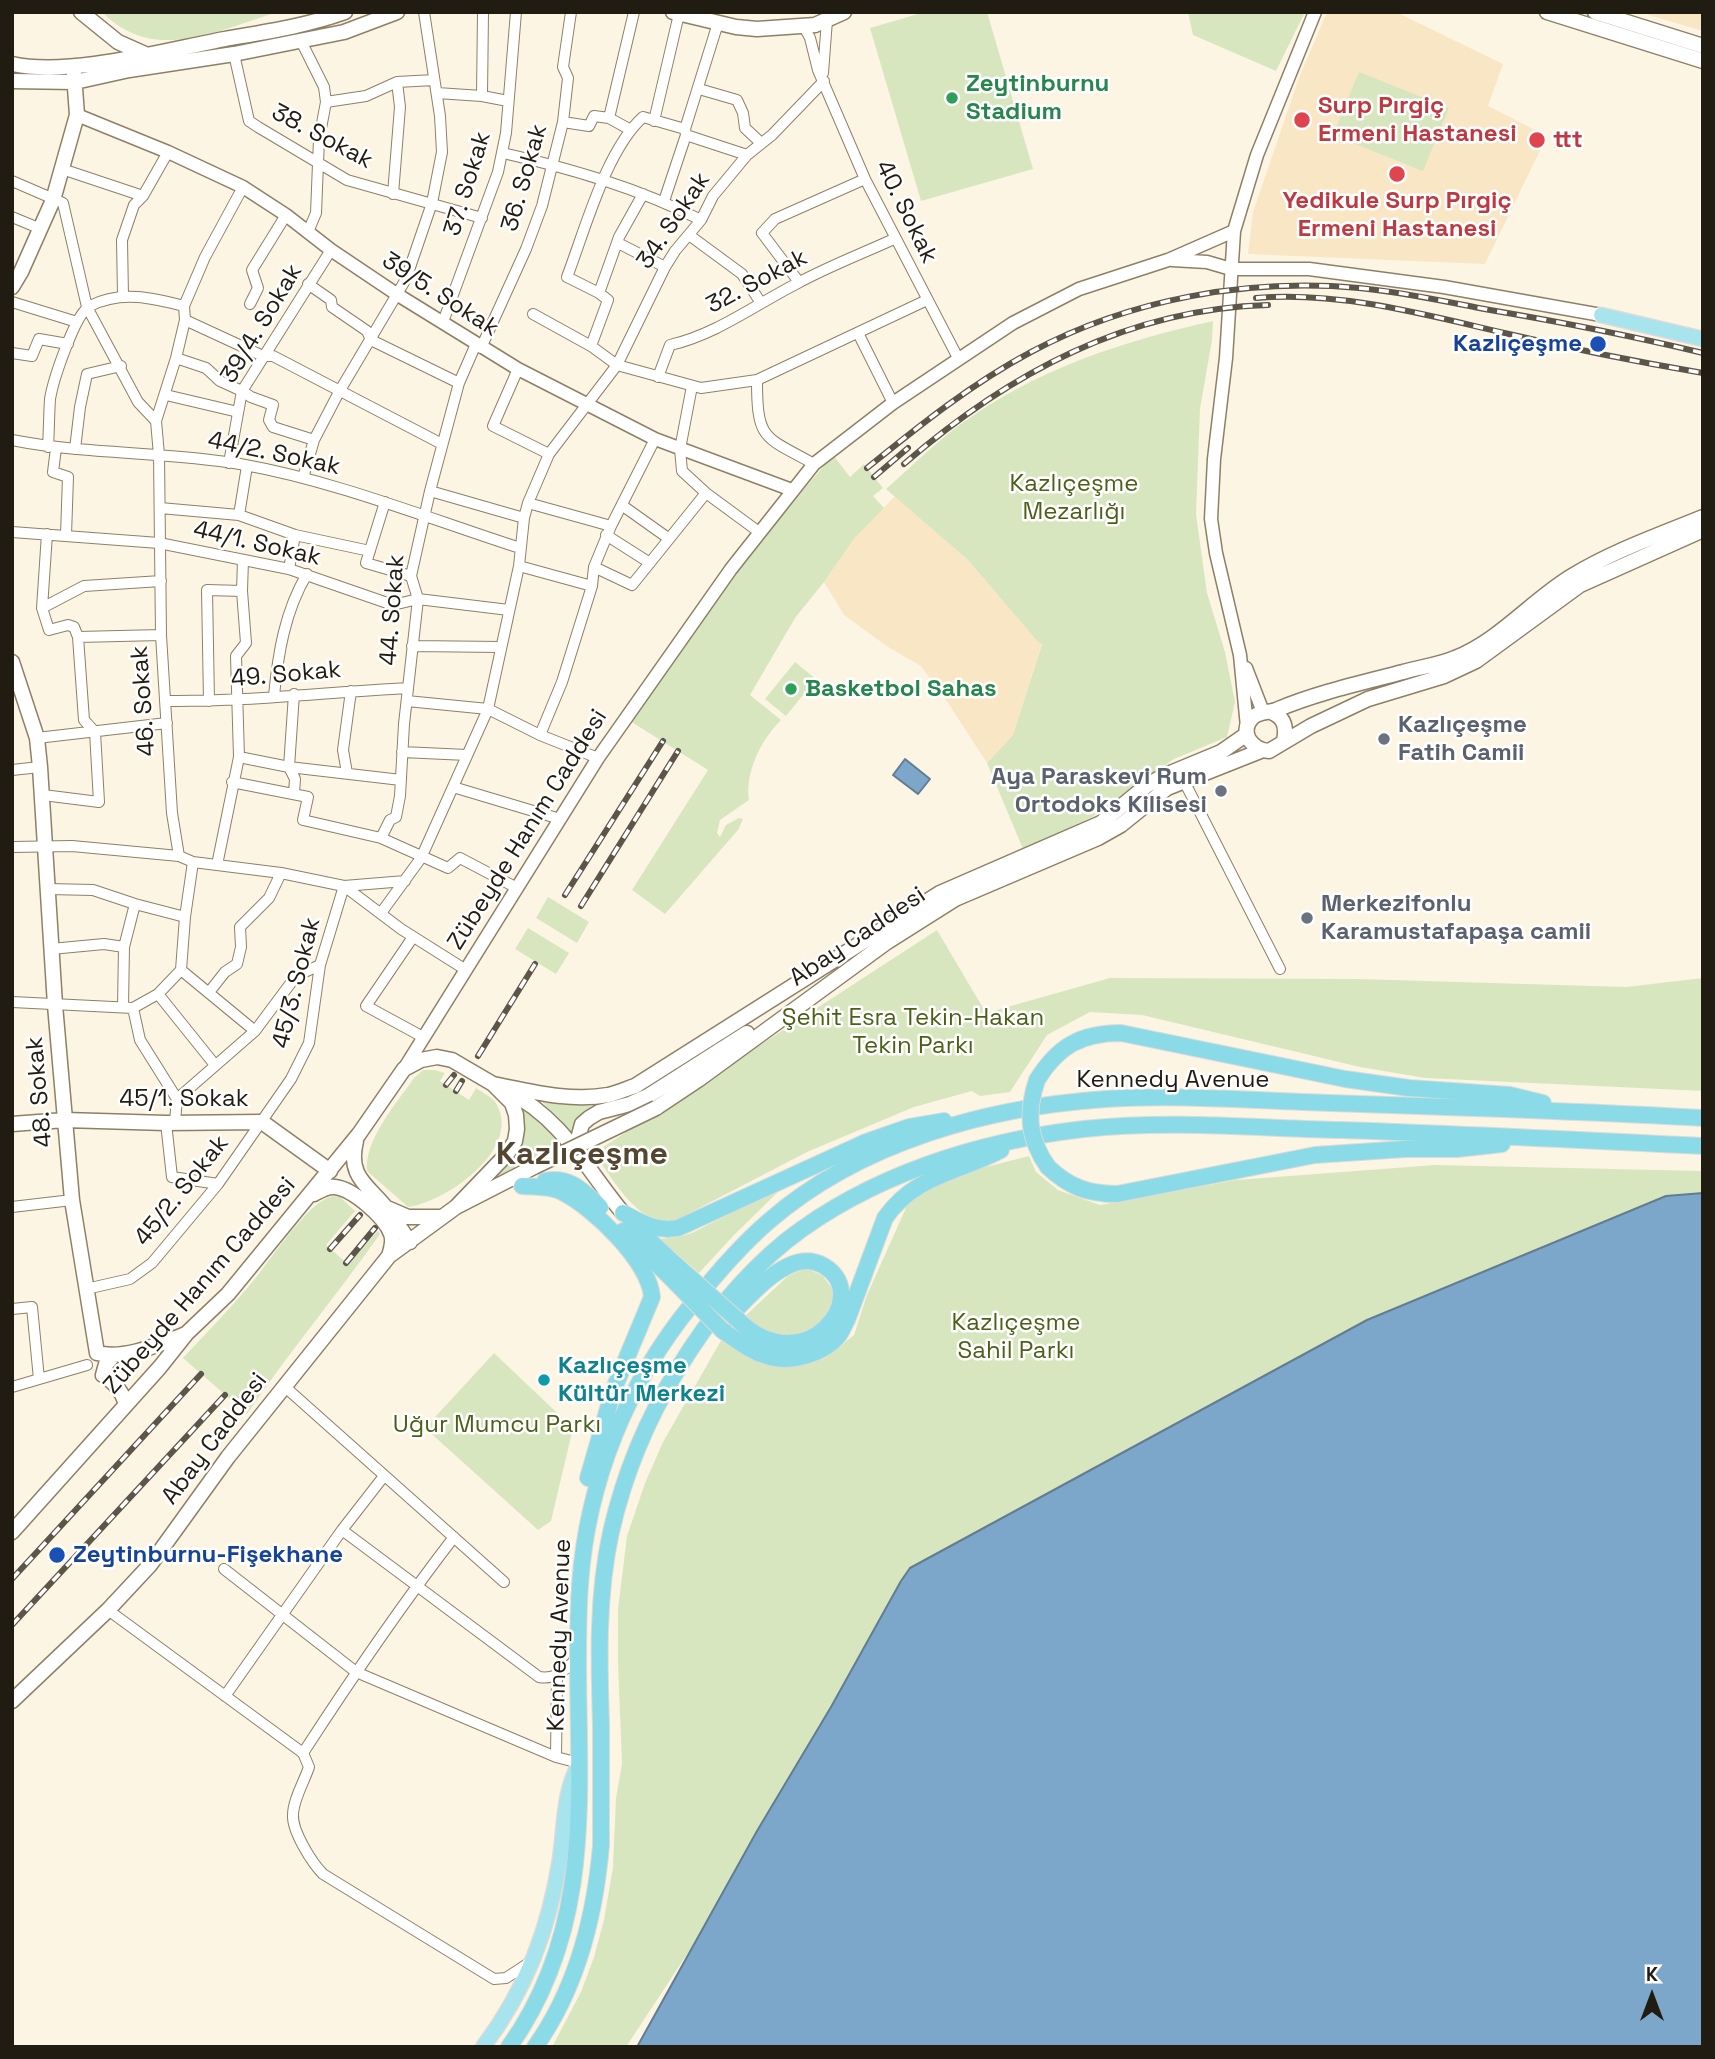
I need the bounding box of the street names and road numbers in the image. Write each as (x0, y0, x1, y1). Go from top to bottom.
street label: 38. Sokak (266, 98, 378, 176)
street label: 36. Sokak (496, 121, 554, 235)
street label: 37. Sokak (439, 128, 497, 240)
street label: 40. Sokak (869, 156, 943, 268)
street label: 34. Sokak (631, 167, 717, 275)
street label: 32. Sokak (702, 243, 812, 321)
street label: 39/5. Sokak (376, 247, 504, 343)
street label: 39/4. Sokak (215, 259, 309, 389)
street label: 44/2. Sokak (205, 426, 343, 482)
street label: 44/1. Sokak (190, 515, 324, 573)
street label: 44. Sokak (375, 554, 411, 666)
street label: 46. Sokak (126, 645, 162, 757)
street label: 49. Sokak (230, 656, 342, 694)
street label: Zübeyde Hanım Caddesi (442, 704, 614, 956)
street label: Abay Caddesi (785, 881, 931, 993)
street label: 45/3. Sokak (267, 915, 327, 1051)
street label: 48. Sokak (21, 1035, 59, 1149)
street label: Kennedy Avenue (1076, 1066, 1270, 1094)
street label: 45/1. Sokak (119, 1085, 249, 1113)
street label: 45/2. Sokak (129, 1130, 235, 1252)
street label: Zübeyde Hanım Caddesi (98, 1172, 302, 1400)
street label: Abay Caddesi (156, 1367, 274, 1511)
street label: Kennedy Avenue (542, 1538, 578, 1732)

